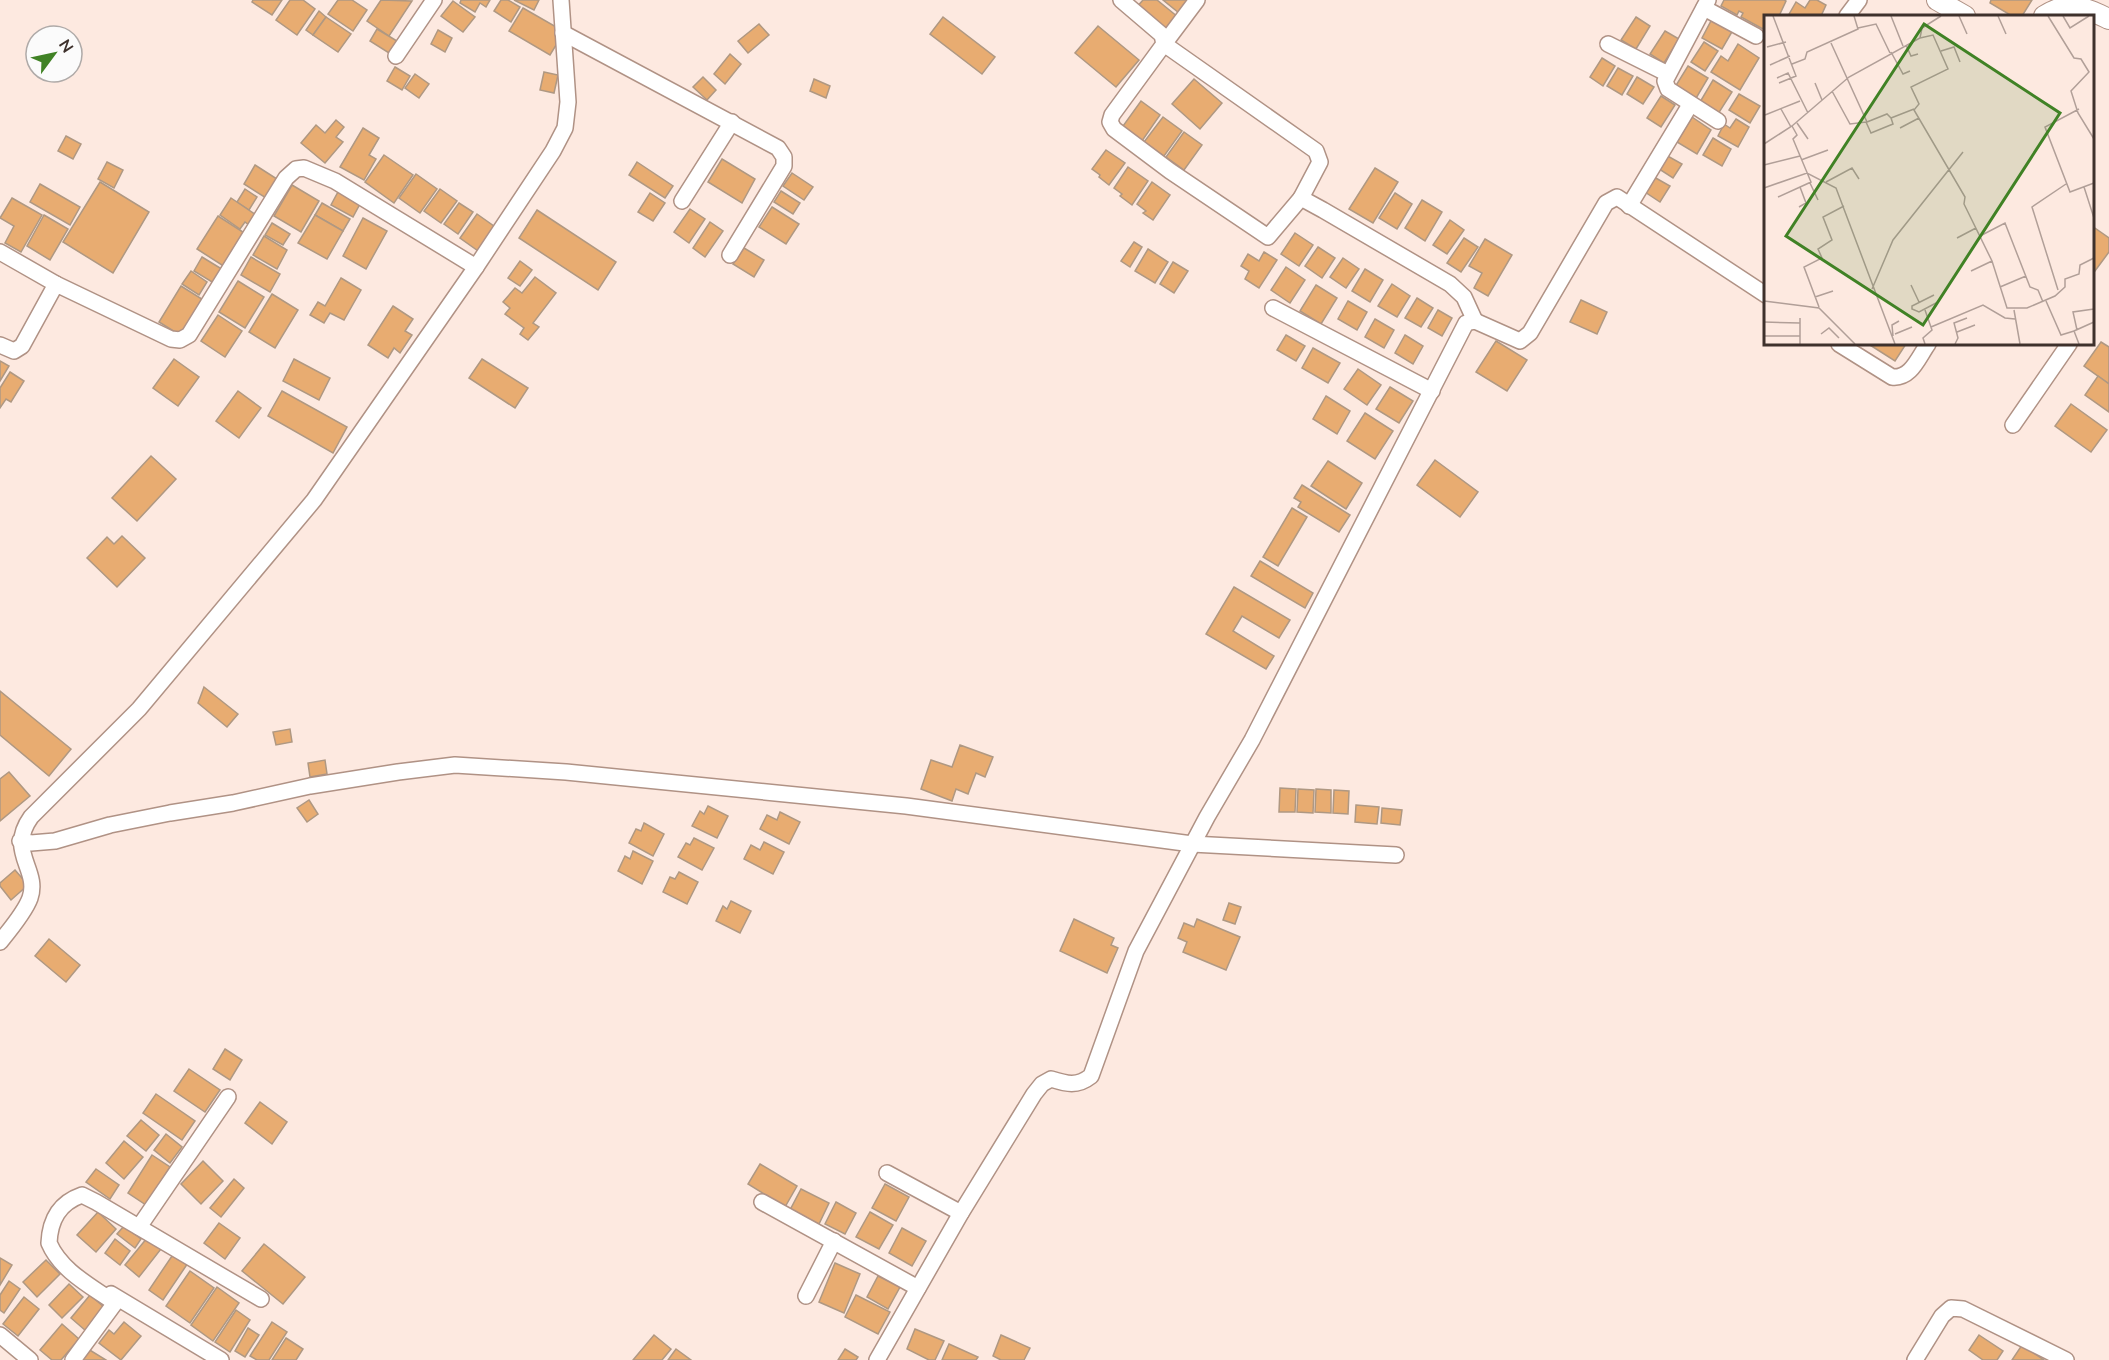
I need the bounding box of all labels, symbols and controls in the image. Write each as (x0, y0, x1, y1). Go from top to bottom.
inset map (1764, 15, 2094, 345)
north arrow (24, 24, 84, 84)
text: N (53, 35, 78, 57)

